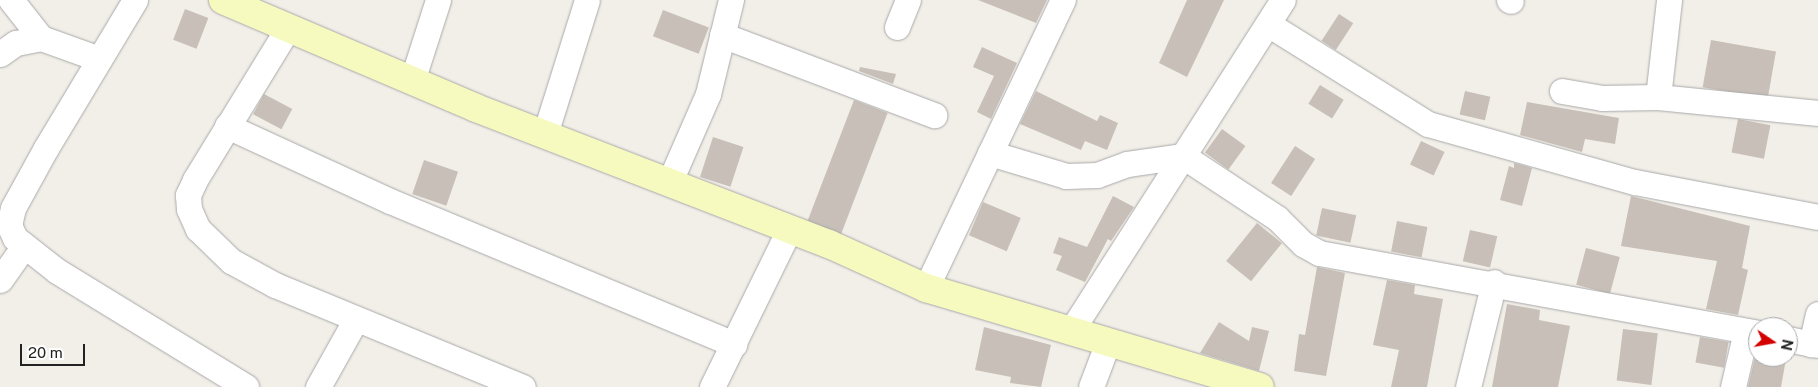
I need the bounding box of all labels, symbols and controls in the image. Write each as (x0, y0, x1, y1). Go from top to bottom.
north arrow (1748, 317, 1798, 367)
scale bar (22, 334, 88, 366)
text: N (1778, 338, 1796, 352)
text: 20 m (28, 344, 63, 361)

